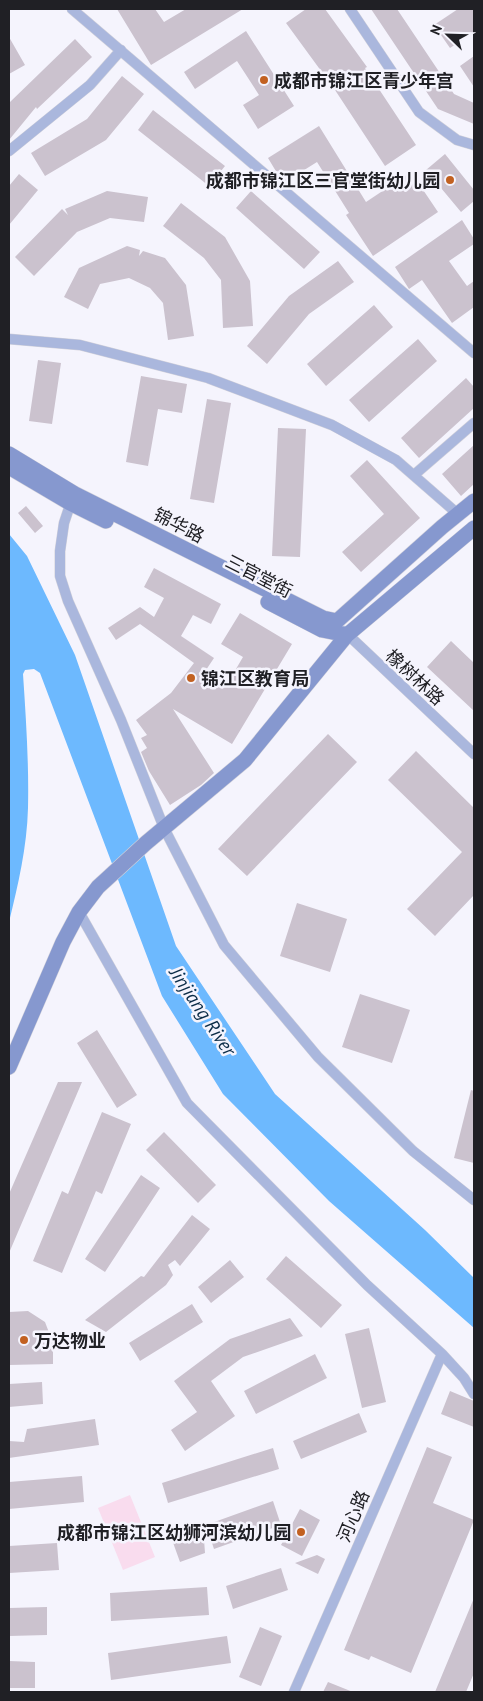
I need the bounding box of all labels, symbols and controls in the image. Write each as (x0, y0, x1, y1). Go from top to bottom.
north arrow (423, 10, 473, 60)
text: N (426, 22, 446, 38)
place label: 成都市锦江区青少年宫 (274, 69, 454, 92)
marker: 成都市锦江区青少年宫 (258, 74, 270, 86)
place label: 成都市锦江区三官堂街幼儿园 (206, 169, 440, 192)
marker: 成都市锦江区三官堂街幼儿园 (444, 174, 456, 186)
street label: 锦华路 (150, 502, 208, 548)
street label: 三官堂街 (222, 549, 296, 603)
street label: 橡树林路 (381, 644, 449, 710)
place label: 锦江区教育局 (201, 667, 309, 690)
marker: 锦江区教育局 (185, 672, 197, 684)
water label: Jinjiang River (163, 960, 243, 1062)
place label: 万达物业 (34, 1329, 106, 1352)
marker: 万达物业 (18, 1334, 30, 1346)
street label: 河心路 (332, 1487, 374, 1545)
place label: 成都市锦江区幼狮河滨幼儿园 (57, 1521, 291, 1544)
marker: 成都市锦江区幼狮河滨幼儿园 (295, 1526, 307, 1538)

